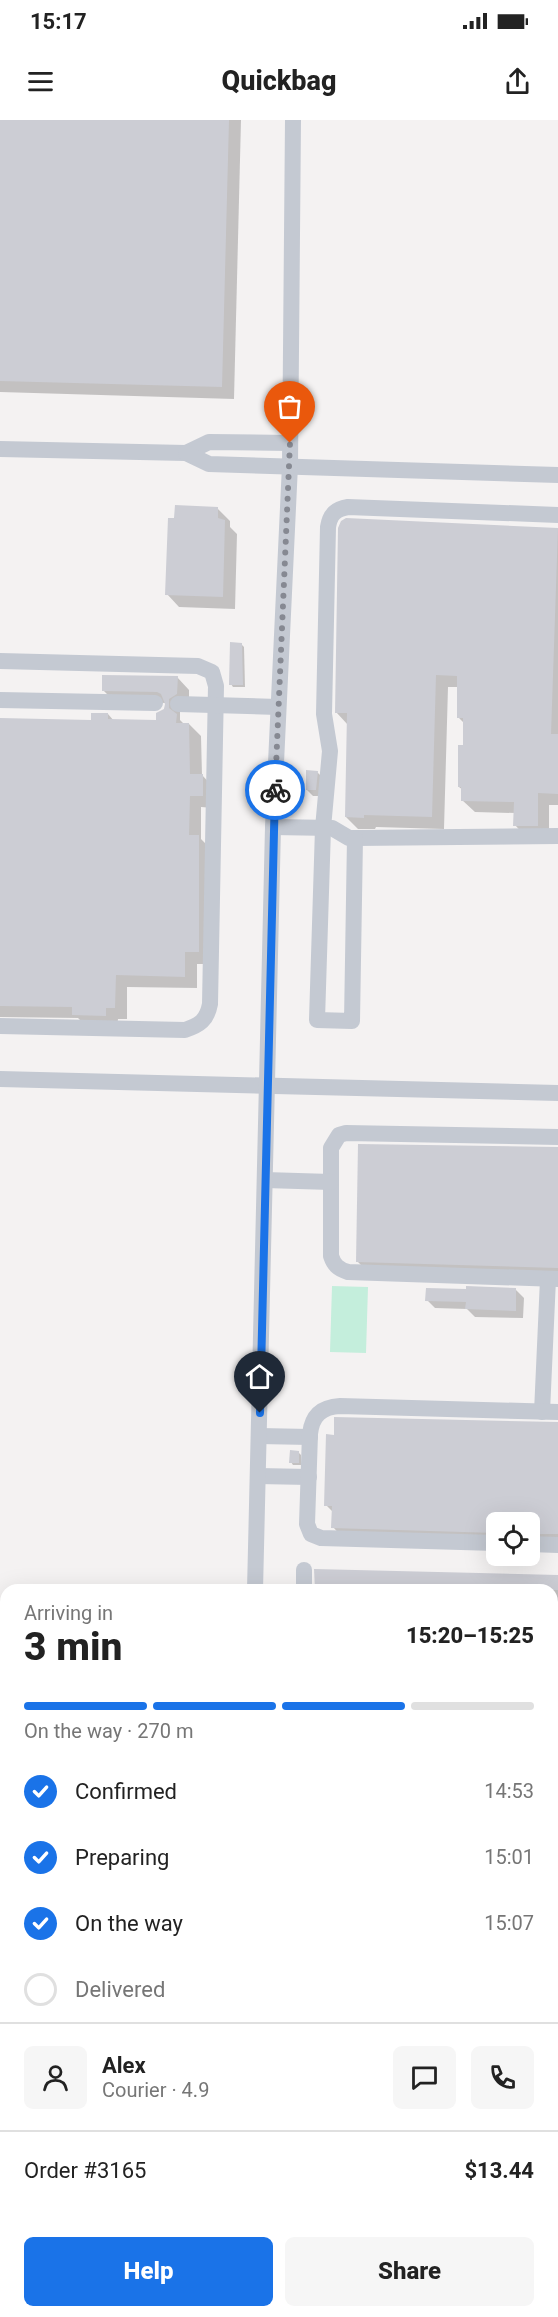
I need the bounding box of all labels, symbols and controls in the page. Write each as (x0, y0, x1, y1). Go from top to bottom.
text: 15:17 (30, 9, 87, 34)
icon: menu (24, 65, 57, 98)
text: Quickbag (222, 65, 336, 97)
icon: share (501, 65, 534, 98)
pin (264, 381, 315, 443)
icon: bag (273, 390, 306, 423)
courier (245, 760, 305, 820)
icon: bike (259, 774, 292, 807)
pin (234, 1351, 285, 1413)
icon: home (243, 1360, 276, 1393)
map controls (486, 1512, 540, 1566)
button: locate (486, 1512, 540, 1566)
text: Arriving in (24, 1601, 113, 1625)
text: 15:20–15:25 (406, 1623, 534, 1648)
text: 3 min (24, 1624, 122, 1670)
text: On the way · 270 m (24, 1719, 193, 1743)
icon: check (24, 1775, 57, 1808)
text: Confirmed (75, 1779, 177, 1804)
text: 14:53 (484, 1779, 534, 1803)
icon: check (24, 1841, 57, 1874)
text: Preparing (75, 1845, 169, 1870)
text: 15:01 (484, 1845, 534, 1869)
icon: check (24, 1907, 57, 1940)
text: On the way (75, 1911, 183, 1936)
text: 15:07 (484, 1911, 534, 1935)
text: Delivered (75, 1977, 165, 2002)
button: person (24, 2046, 87, 2109)
button: chat (393, 2046, 456, 2109)
button: phone (471, 2046, 534, 2109)
text: Alex (102, 2053, 146, 2078)
text: Courier · 4.9 (102, 2078, 209, 2102)
text: Order #3165 (24, 2158, 146, 2183)
text: $13.44 (465, 2158, 534, 2183)
button: Help (24, 2237, 273, 2306)
button: Share (285, 2237, 534, 2306)

